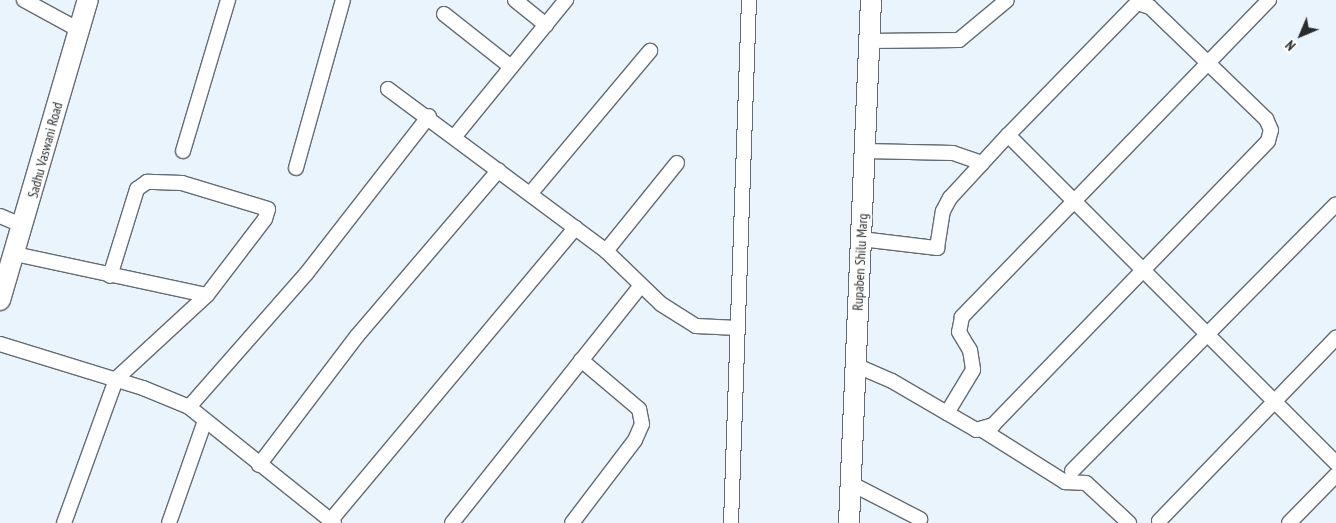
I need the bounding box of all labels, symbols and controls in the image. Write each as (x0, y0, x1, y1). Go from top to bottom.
north arrow (1276, 10, 1326, 60)
text: N (1281, 37, 1299, 55)
street label: Sadhu Vaswani Road (24, 100, 66, 200)
street label: Rupaben Shilu Marg (849, 213, 871, 311)

